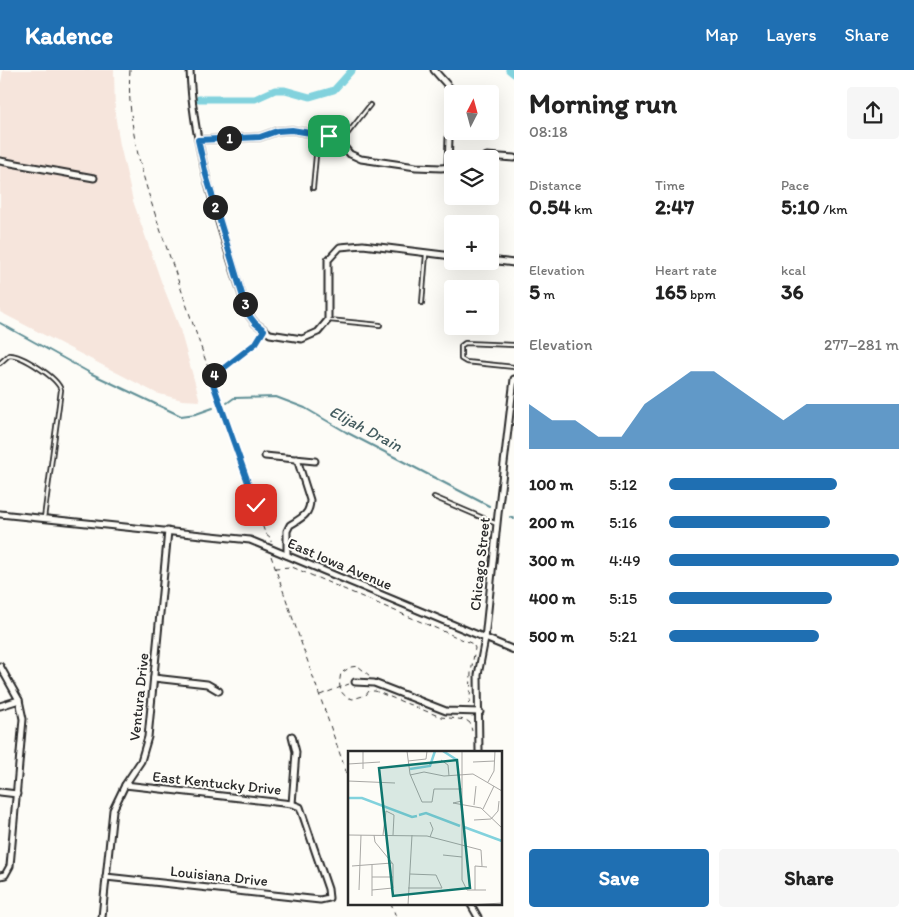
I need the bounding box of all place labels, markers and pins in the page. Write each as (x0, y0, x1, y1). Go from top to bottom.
pin (308, 115, 350, 157)
pin: 1 (216, 126, 242, 150)
pin: 2 (202, 194, 228, 220)
pin: 3 (232, 292, 258, 316)
pin: 4 (202, 362, 226, 388)
pin (235, 484, 277, 526)

